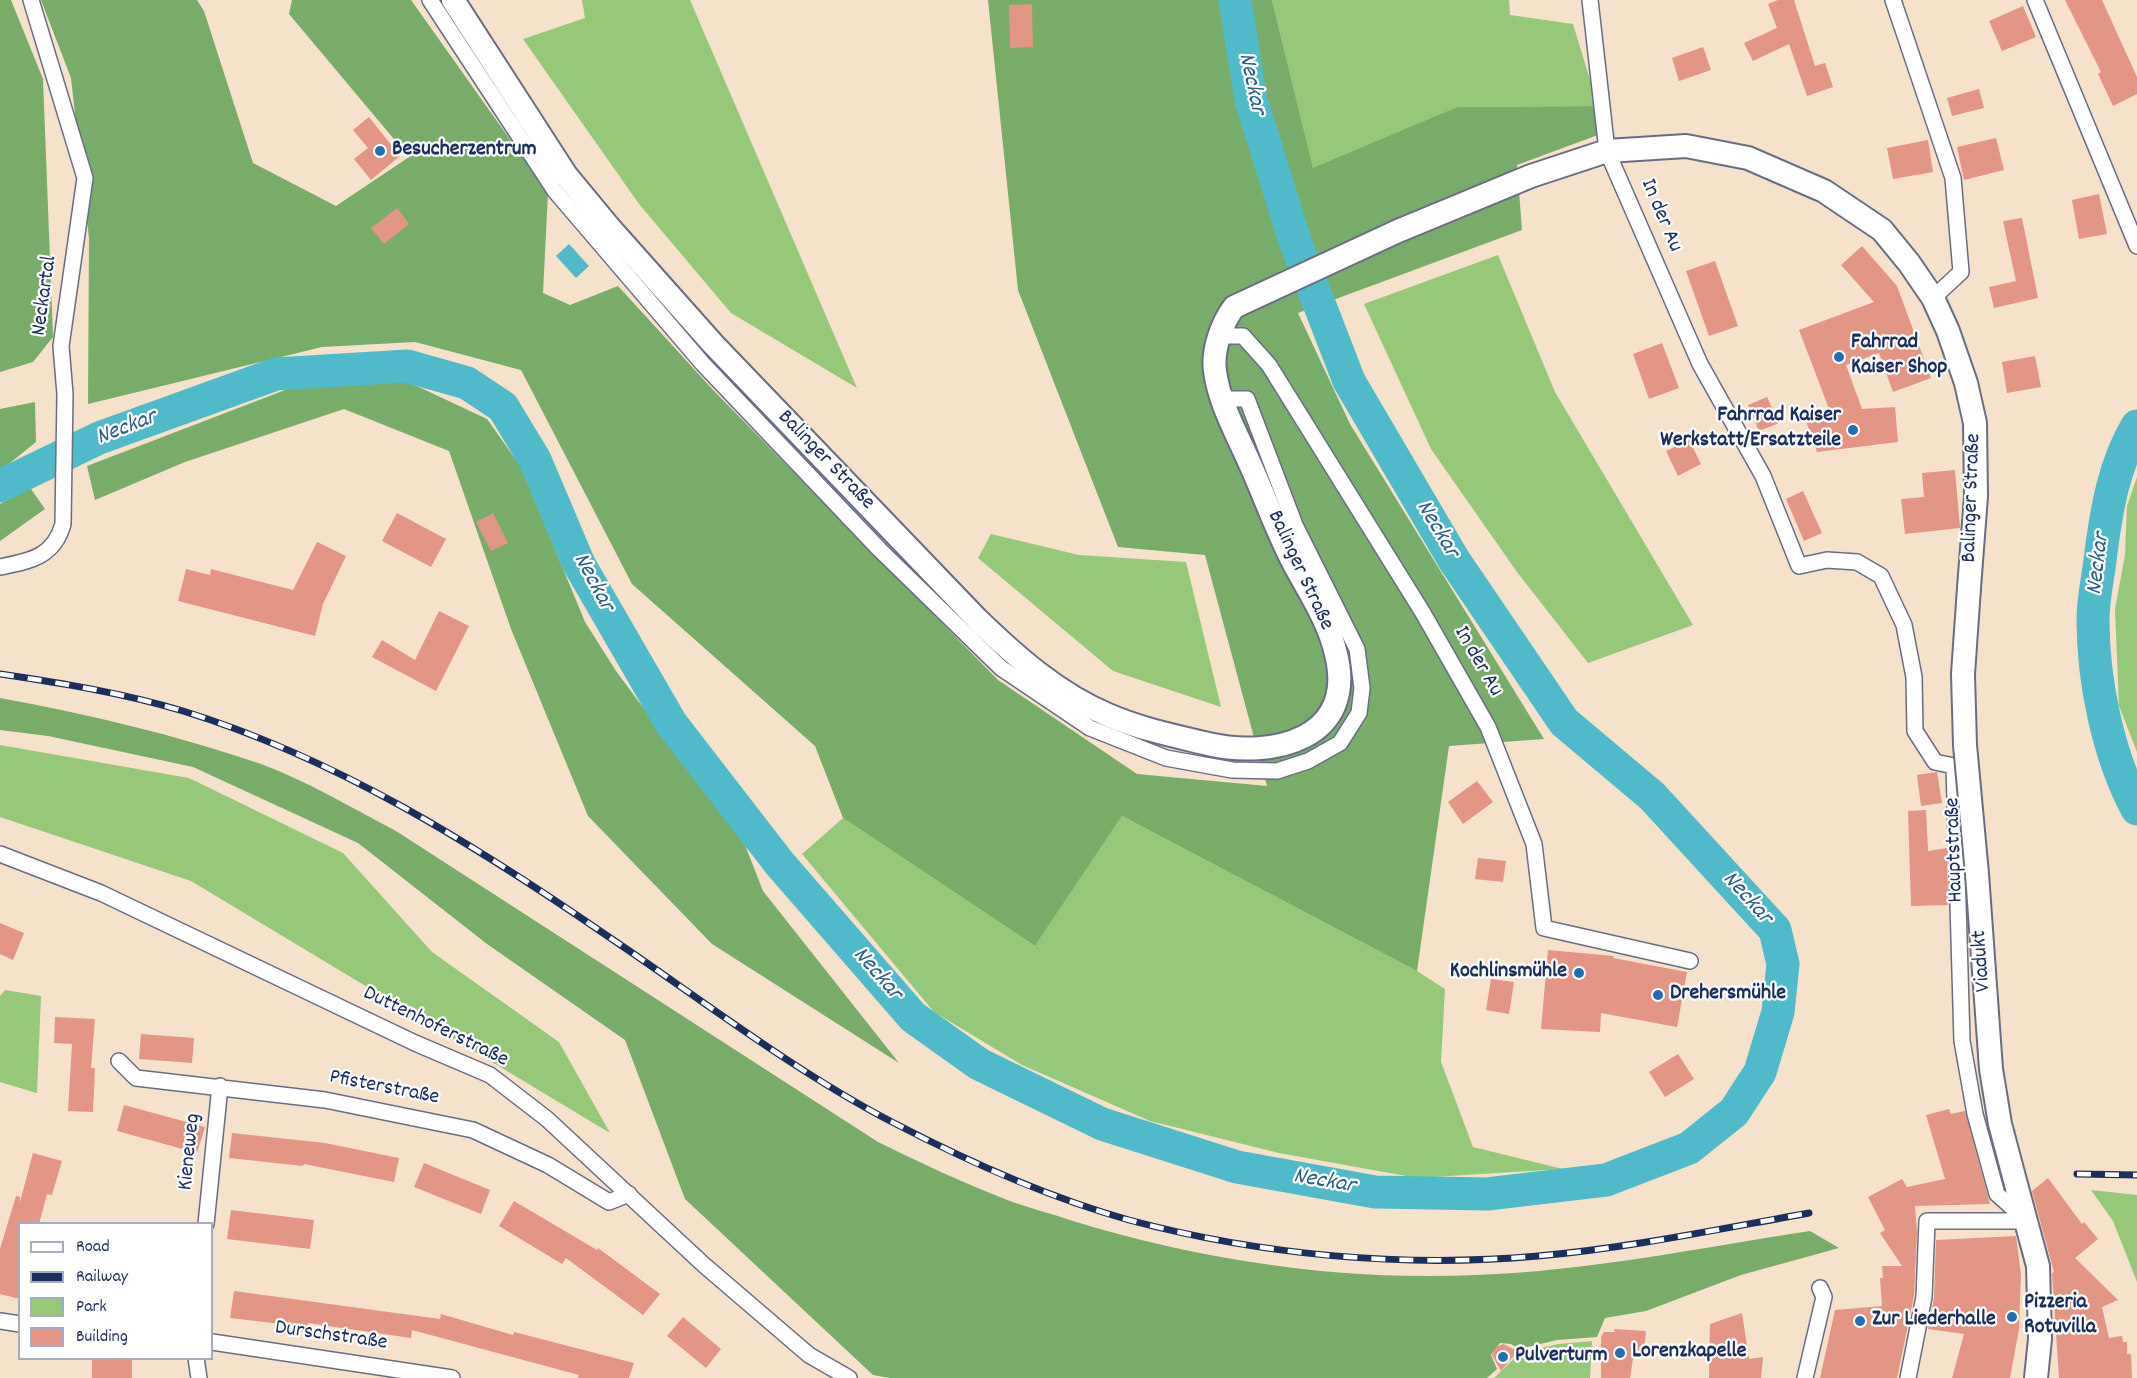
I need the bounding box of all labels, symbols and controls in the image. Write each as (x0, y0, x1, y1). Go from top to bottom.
water label: Neckar (1229, 51, 1271, 117)
place label: Besucherzentrum (392, 138, 537, 164)
marker: Besucherzentrum (373, 144, 387, 158)
street label: In der Au (1633, 176, 1687, 256)
street label: Neckartal (27, 254, 65, 338)
place label: Fahrrad Kaiser Shop (1851, 331, 1947, 382)
marker: Fahrrad Kaiser Shop (1832, 350, 1846, 364)
water label: Neckar (93, 404, 161, 454)
place label: Fahrrad Kaiser Werkstatt/Ersatzteile (1660, 404, 1841, 456)
street label: Balinger Straße (771, 405, 879, 517)
marker: Fahrrad Kaiser Werkstatt/Ersatzteile (1846, 423, 1860, 437)
street label: Balinger Straße (1958, 433, 1988, 563)
water label: Neckar (1408, 496, 1464, 564)
street label: Balinger Straße (1260, 507, 1338, 635)
water label: Neckar (2082, 531, 2118, 597)
water label: Neckar (565, 549, 619, 617)
street label: In der Au (1446, 622, 1508, 702)
street label: Hauptstraße (1941, 797, 1971, 903)
water label: Neckar (1715, 866, 1777, 932)
street label: Viadukt (1968, 929, 1998, 993)
water label: Neckar (845, 942, 907, 1008)
place label: Kochlinsmühle (1450, 960, 1567, 986)
marker: Kochlinsmühle (1572, 966, 1586, 980)
street label: Duttenhoferstraße (358, 981, 512, 1075)
place label: Drehersmühle (1670, 982, 1786, 1008)
marker: Drehersmühle (1651, 988, 1665, 1002)
street label: Pfisterstraße (327, 1065, 441, 1113)
street label: Kieneweg (174, 1112, 208, 1192)
water label: Neckar (1291, 1163, 1357, 1203)
legend (18, 1222, 213, 1360)
text: Road (76, 1235, 110, 1260)
text: Railway (76, 1265, 128, 1290)
place label: Pizzeria Rotuvilla (2024, 1291, 2096, 1342)
text: Park (76, 1295, 107, 1320)
place label: Zur Liederhalle (1872, 1308, 1996, 1334)
marker: Pizzeria Rotuvilla (2005, 1310, 2019, 1324)
marker: Zur Liederhalle (1853, 1314, 1867, 1328)
street label: Durschstraße (273, 1316, 389, 1358)
text: Building (76, 1325, 128, 1350)
place label: Lorenzkapelle (1632, 1340, 1746, 1366)
place label: Pulverturm (1515, 1344, 1608, 1370)
marker: Lorenzkapelle (1613, 1346, 1627, 1360)
marker: Pulverturm (1496, 1350, 1510, 1364)

